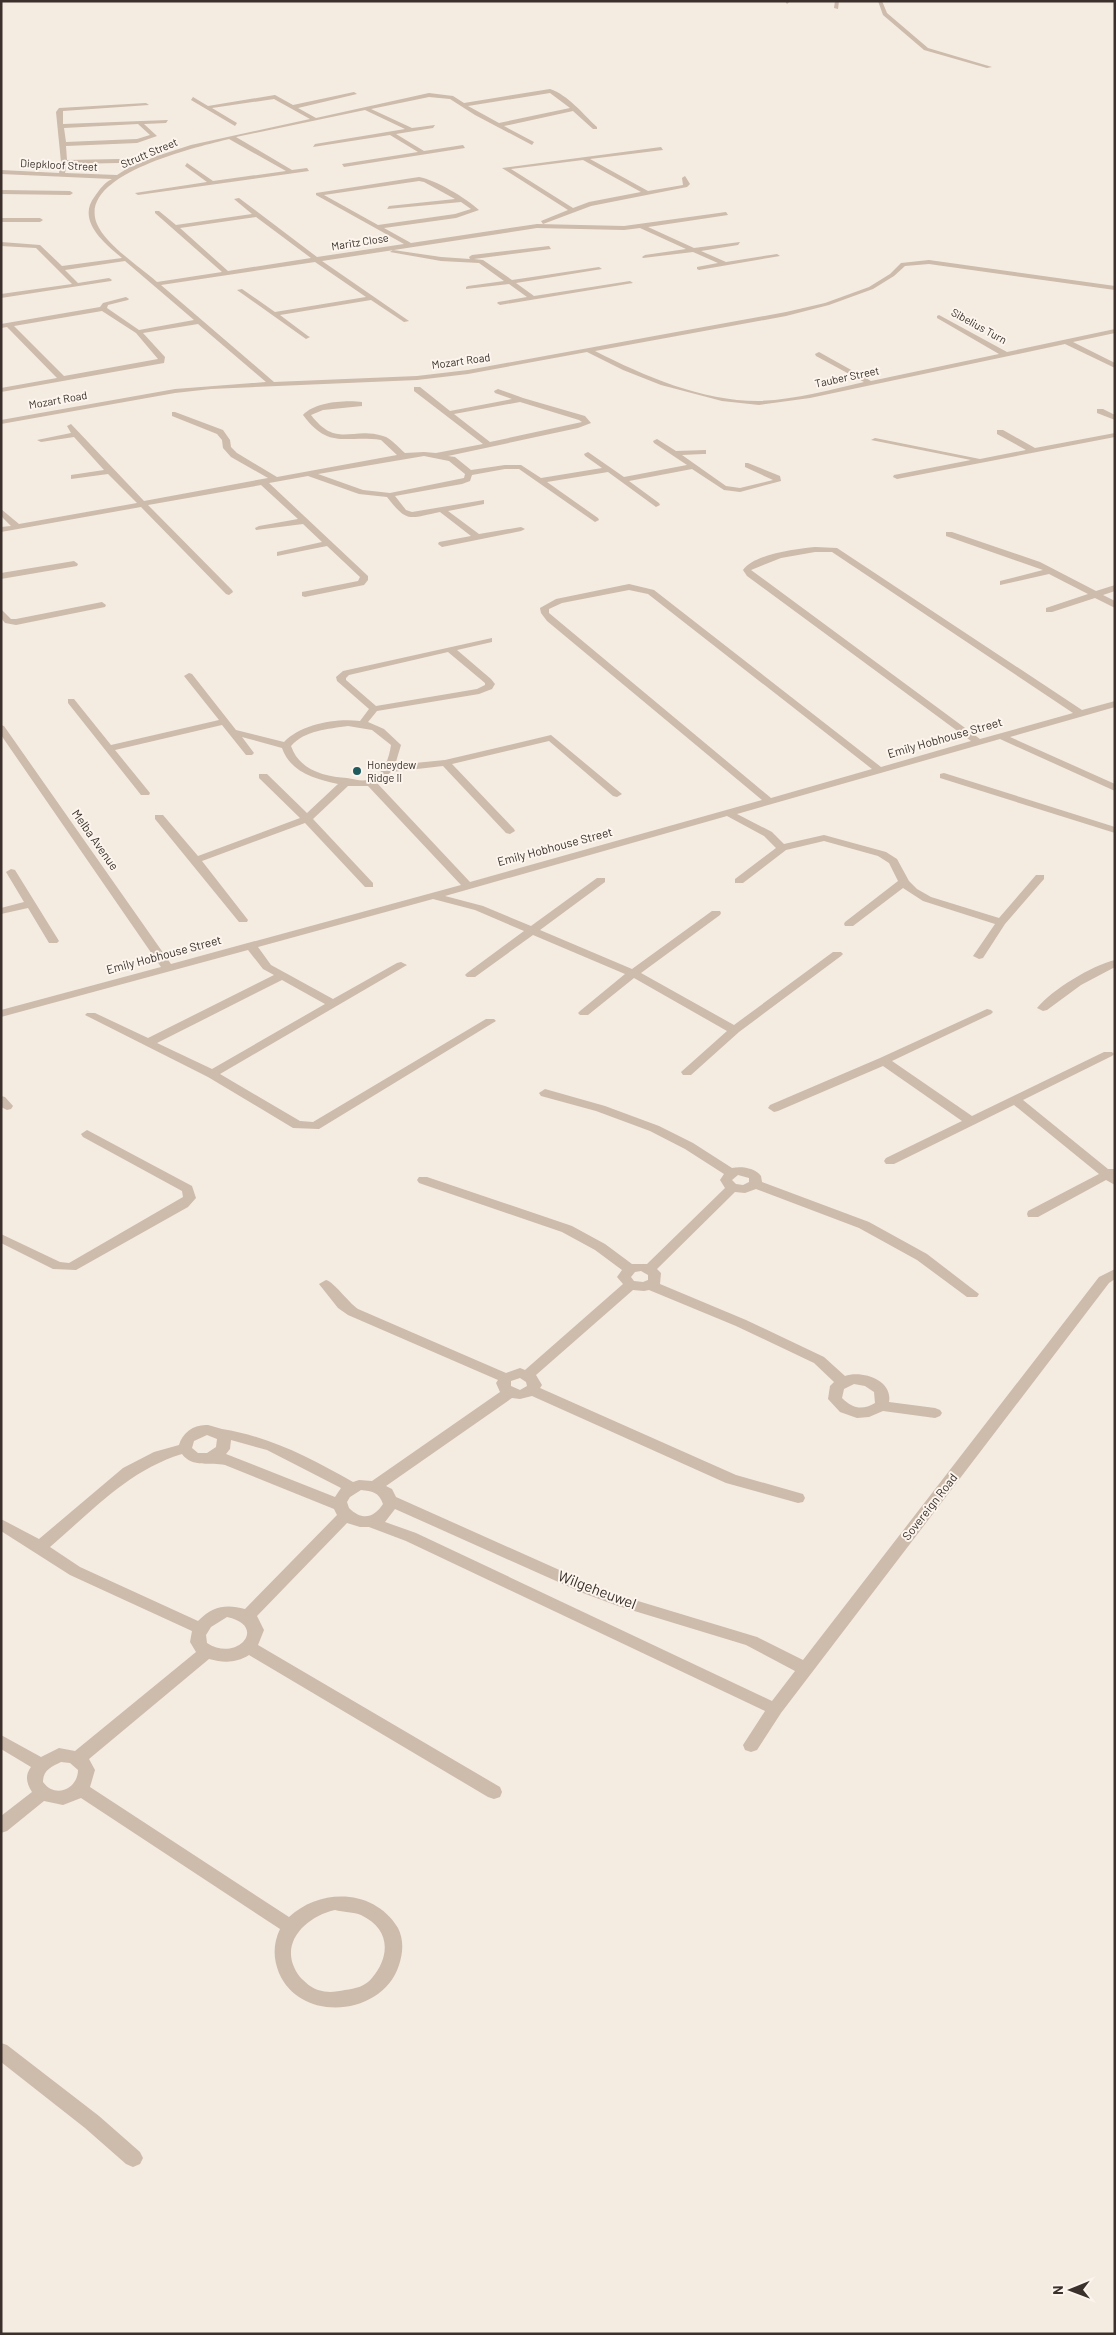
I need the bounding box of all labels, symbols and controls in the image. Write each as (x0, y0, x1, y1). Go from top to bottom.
street label: Strutt Street (118, 135, 179, 170)
street label: Diepkloof Street (20, 156, 98, 173)
street label: Maritz Close (330, 231, 390, 252)
street label: Sibelius Turn (949, 305, 1009, 346)
street label: Mozart Road (431, 350, 491, 371)
street label: Tauber Street (813, 363, 880, 390)
street label: Mozart Road (28, 388, 88, 411)
street label: Emily Hobhouse Street (886, 714, 1004, 760)
place label: Honeydew Ridge II (367, 758, 416, 784)
marker: Honeydew Ridge II (351, 765, 363, 777)
street label: Melba Avenue (70, 806, 122, 873)
street label: Emily Hobhouse Street (496, 824, 614, 868)
street label: Emily Hobhouse Street (105, 932, 223, 976)
street label: Sovereign Road (899, 1470, 960, 1543)
street label: Wilgeheuwel (556, 1566, 639, 1612)
north arrow (1046, 2265, 1096, 2315)
text: N (1049, 2285, 1066, 2295)

